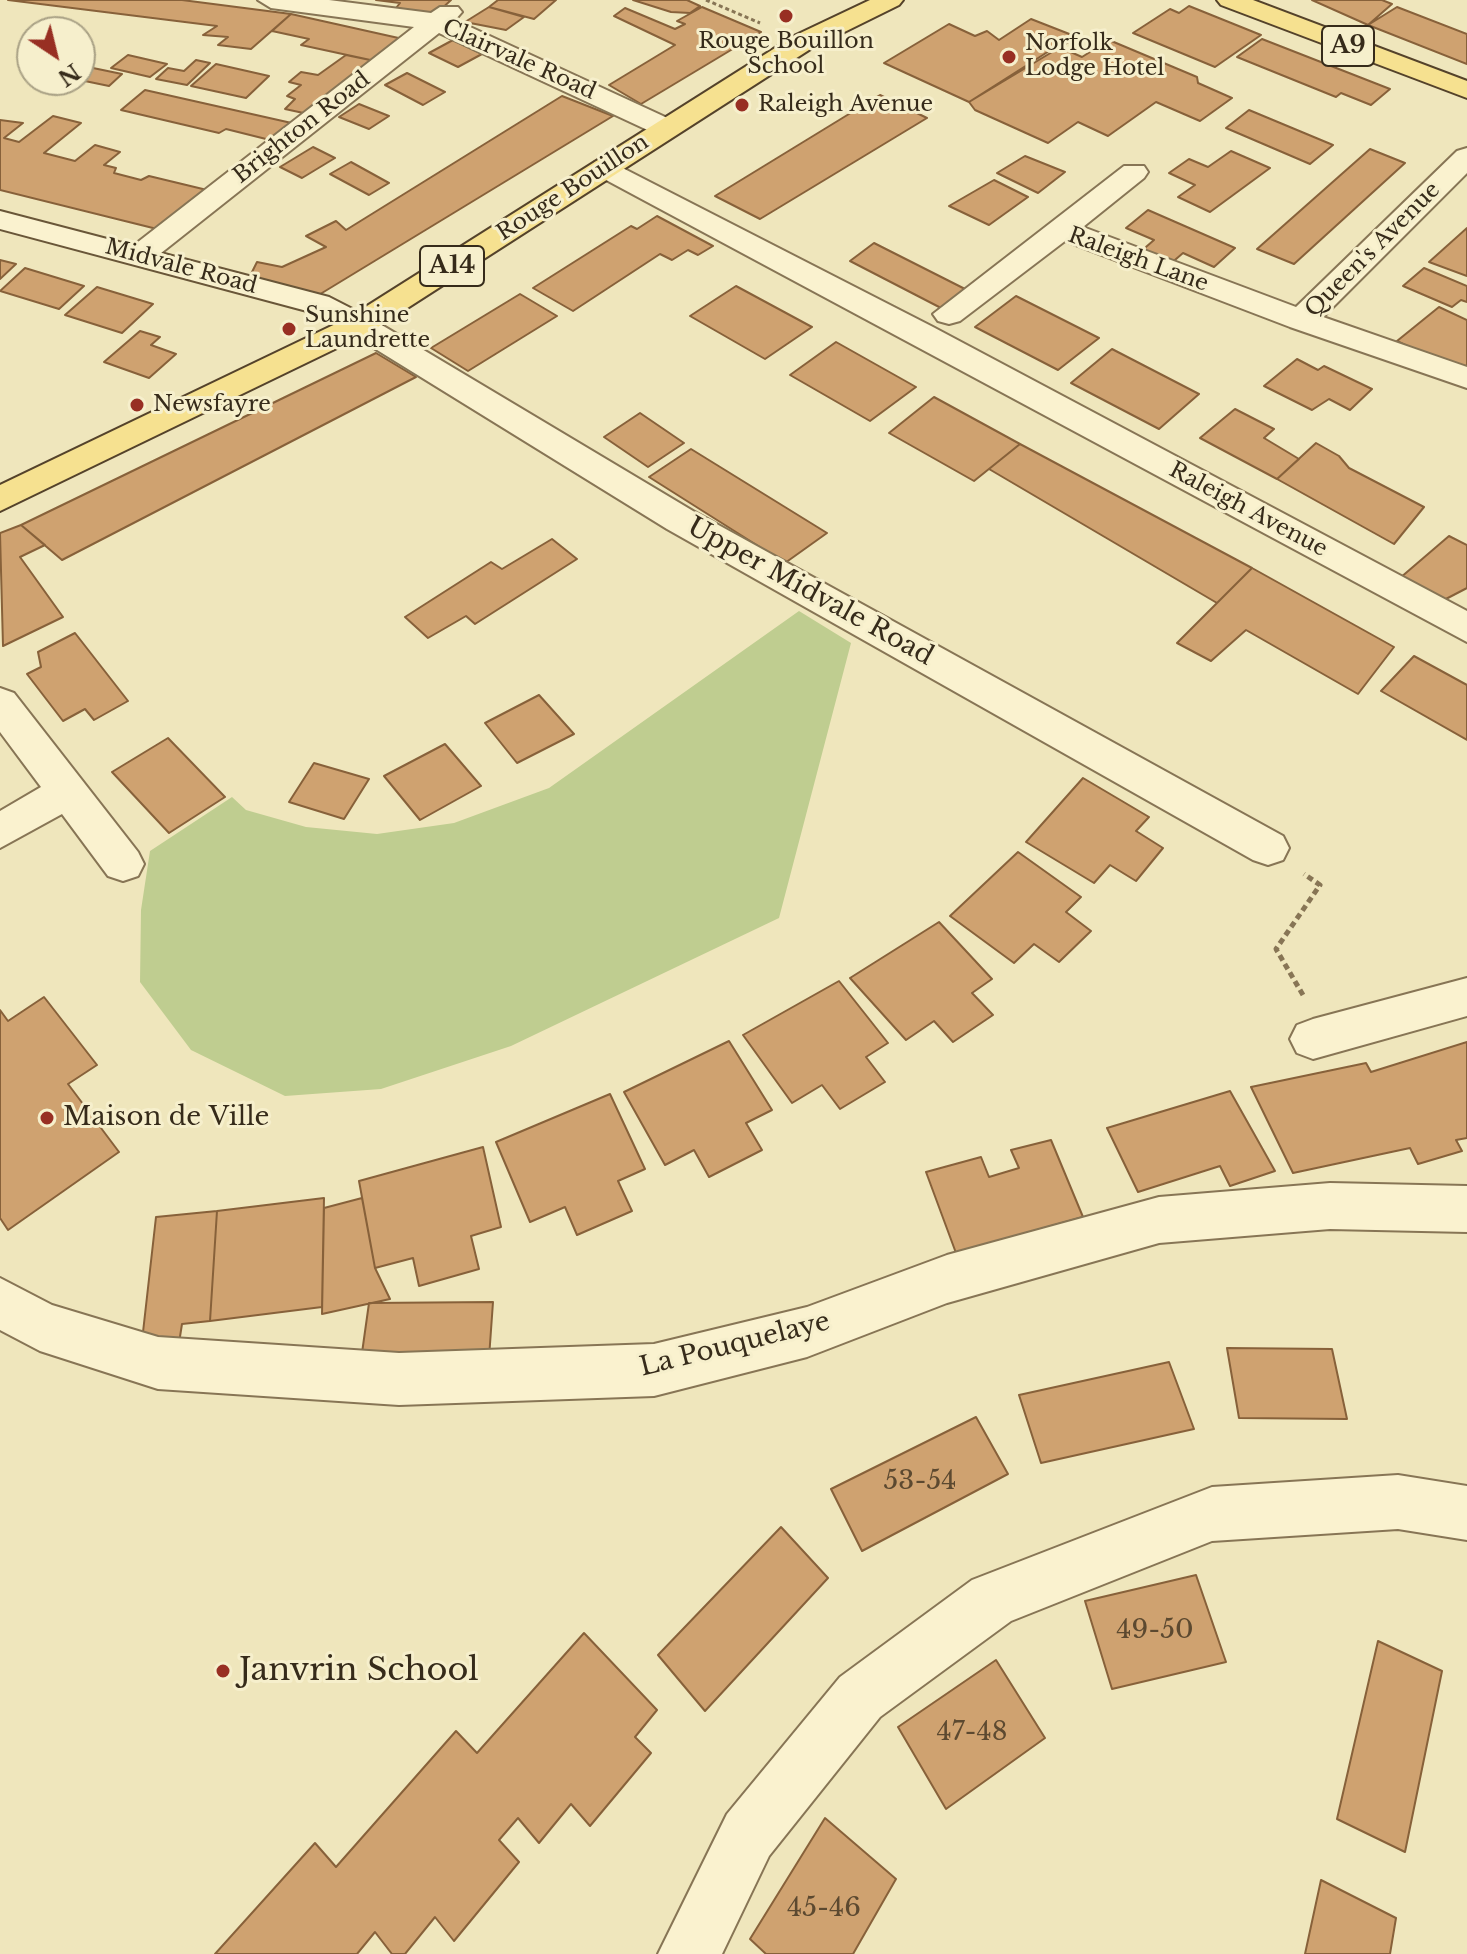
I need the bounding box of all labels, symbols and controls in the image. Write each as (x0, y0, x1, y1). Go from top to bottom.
marker: Rouge Bouillon School (777, 7, 795, 25)
street label: Clairvale Road (438, 14, 600, 106)
north arrow (16, 16, 96, 96)
road number: A9 (1322, 26, 1374, 66)
place label: Rouge Bouillon School (698, 29, 874, 80)
place label: Norfolk Lodge Hotel (1025, 31, 1164, 82)
marker: Norfolk Lodge Hotel (1000, 48, 1018, 66)
text: N (53, 57, 85, 91)
street label: Brighton Road (229, 67, 375, 189)
place label: Raleigh Avenue (758, 92, 933, 118)
marker: Raleigh Avenue (733, 96, 751, 114)
street label: Rouge Bouillon (492, 129, 654, 247)
street label: Queen's Avenue (1300, 177, 1446, 323)
street label: Raleigh Lane (1064, 222, 1212, 298)
street label: Midvale Road (102, 234, 260, 300)
road number: A14 (420, 246, 484, 286)
place label: Sunshine Laundrette (305, 303, 430, 354)
marker: Sunshine Laundrette (280, 320, 298, 338)
place label: Newsfayre (153, 392, 271, 418)
marker: Newsfayre (128, 396, 146, 414)
street label: Raleigh Avenue (1164, 457, 1332, 563)
street label: Upper Midvale Road (682, 511, 938, 673)
place label: Maison de Ville (63, 1102, 270, 1134)
marker: Maison de Ville (38, 1109, 56, 1127)
street label: La Pouquelaye (637, 1306, 833, 1384)
house number: 53-54 (884, 1466, 956, 1498)
house number: 49-50 (1116, 1615, 1194, 1647)
place label: Janvrin School (239, 1652, 479, 1690)
marker: Janvrin School (214, 1662, 232, 1680)
house number: 47-48 (937, 1717, 1007, 1749)
house number: 45-46 (787, 1893, 861, 1925)

